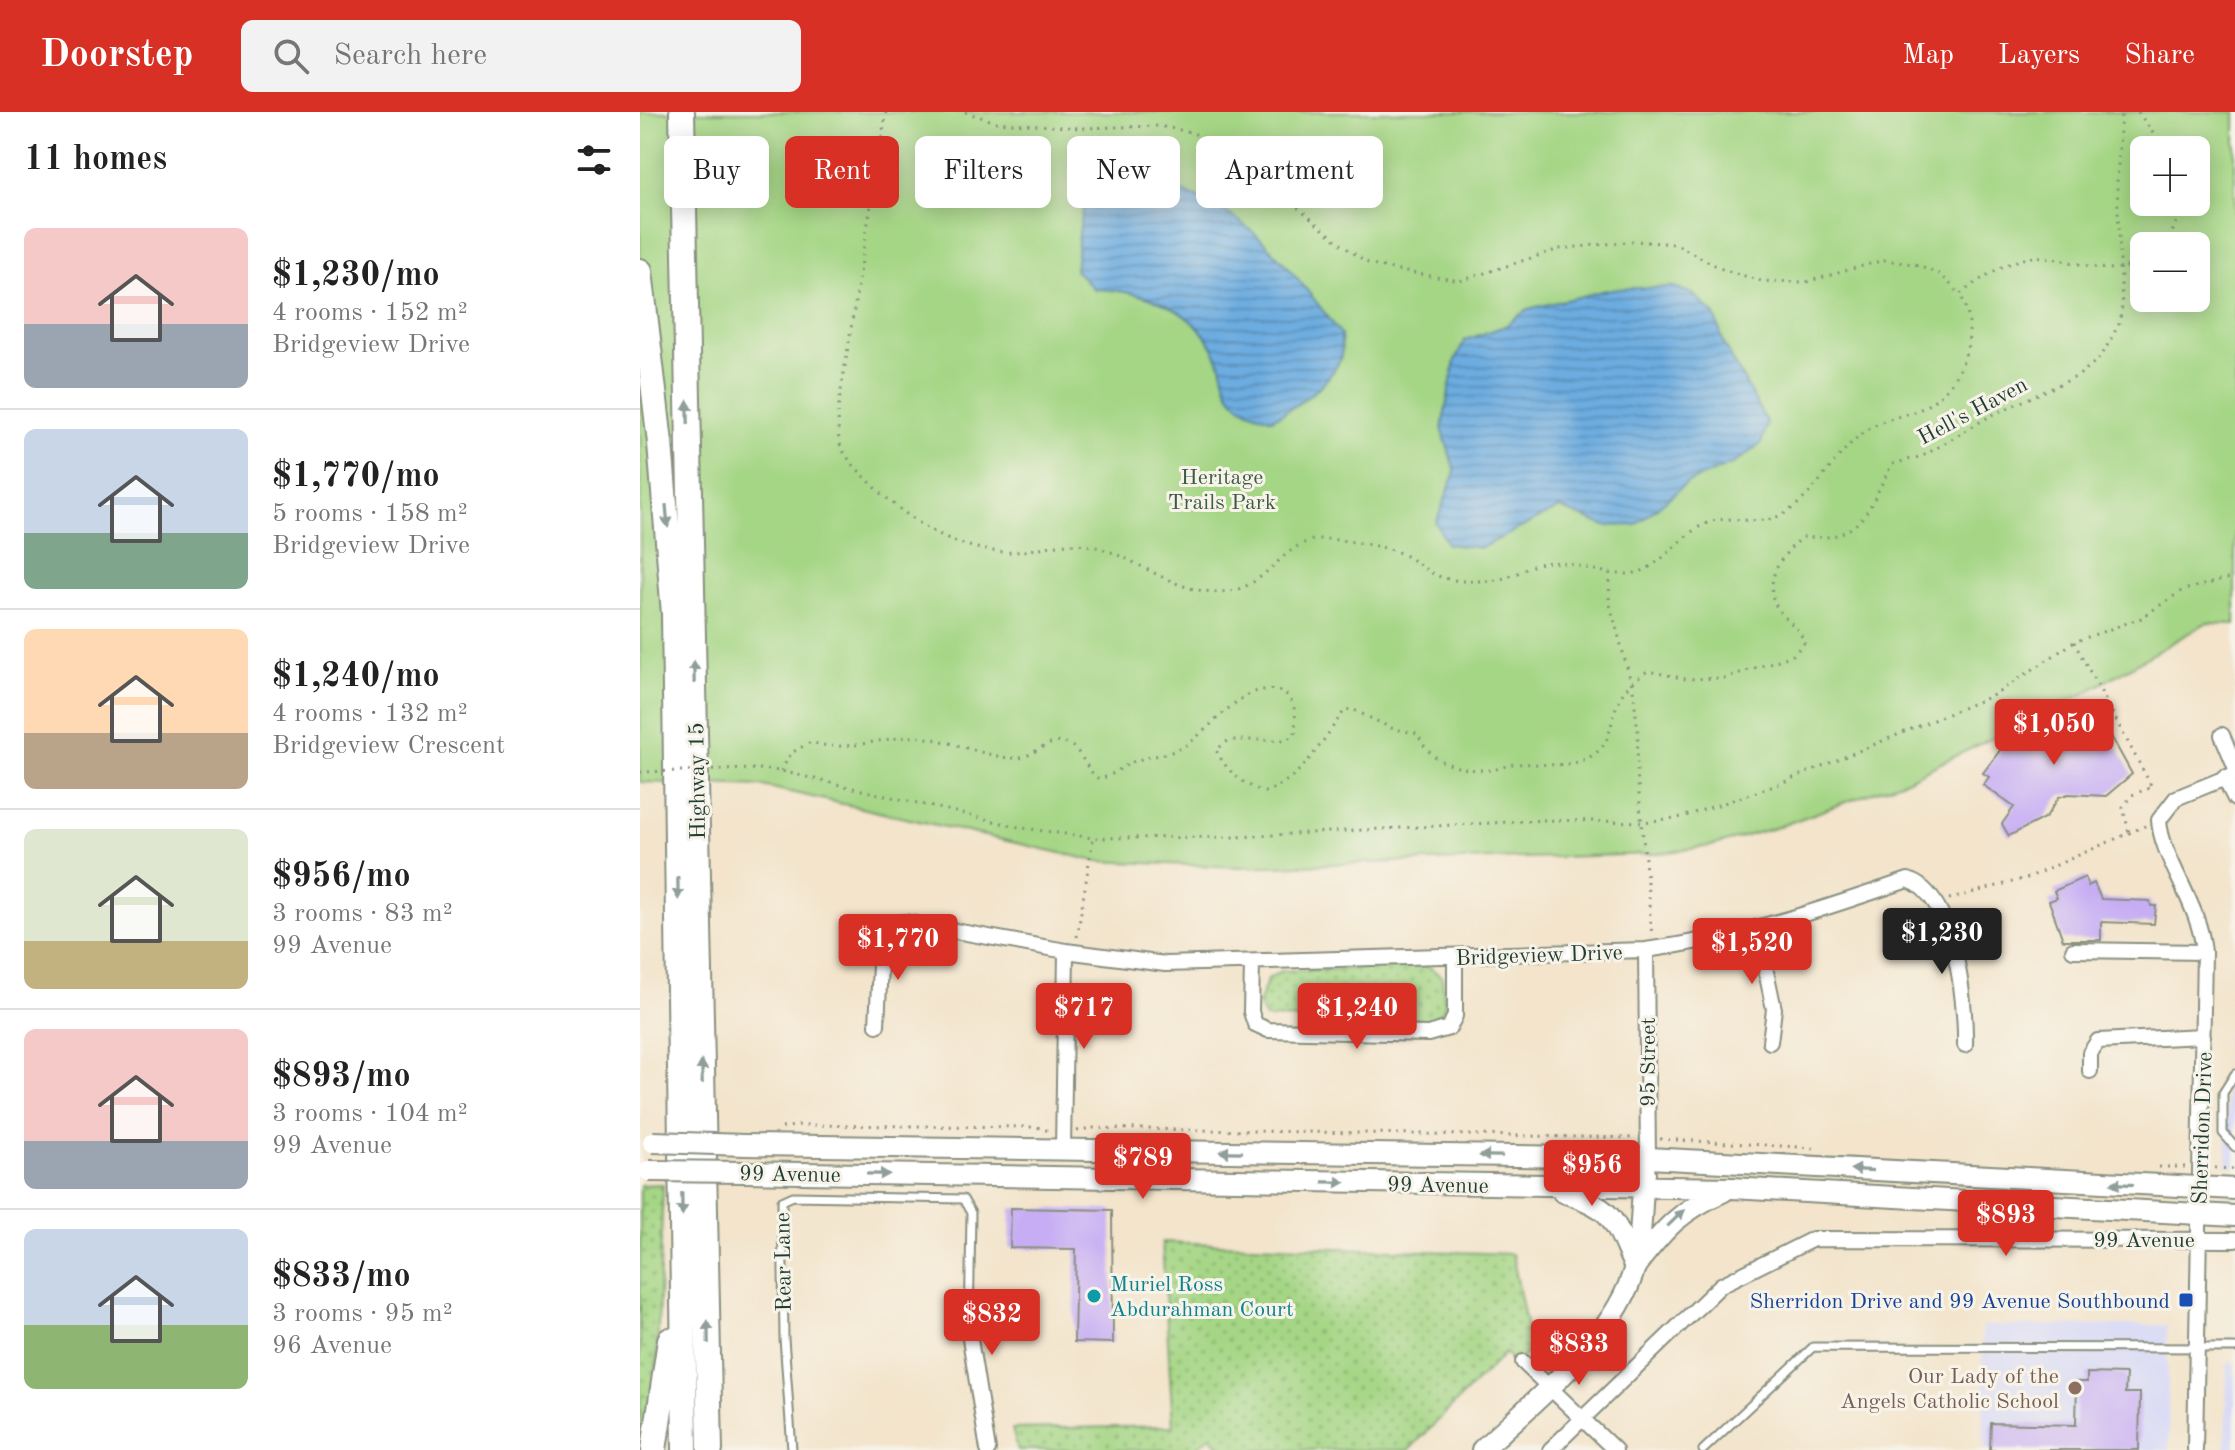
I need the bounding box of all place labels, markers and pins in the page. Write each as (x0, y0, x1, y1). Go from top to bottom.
pin: $1,050 (1989, 699, 2119, 767)
pin: $1,230 (1877, 908, 2007, 976)
pin: $1,770 (833, 914, 963, 982)
pin: $1,520 (1687, 918, 1817, 986)
pin: $717 (1037, 983, 1131, 1051)
pin: $1,240 (1292, 983, 1422, 1051)
pin: $789 (1096, 1133, 1190, 1201)
pin: $956 (1545, 1140, 1639, 1208)
pin: $893 (1959, 1190, 2053, 1258)
place label: Muriel Ross Abdurahman Court (1110, 1274, 1294, 1321)
marker: Muriel Ross Abdurahman Court (1085, 1287, 1103, 1305)
pin: $832 (945, 1289, 1039, 1357)
place label: Sherridon Drive and 99 Avenue Southbound (1749, 1291, 2170, 1313)
marker: Sherridon Drive and 99 Avenue Southbound (2177, 1291, 2195, 1309)
pin: $833 (1532, 1319, 1626, 1387)
place label: Our Lady of the Angels Catholic School (1840, 1366, 2059, 1413)
marker: Our Lady of the Angels Catholic School (2066, 1379, 2084, 1397)

